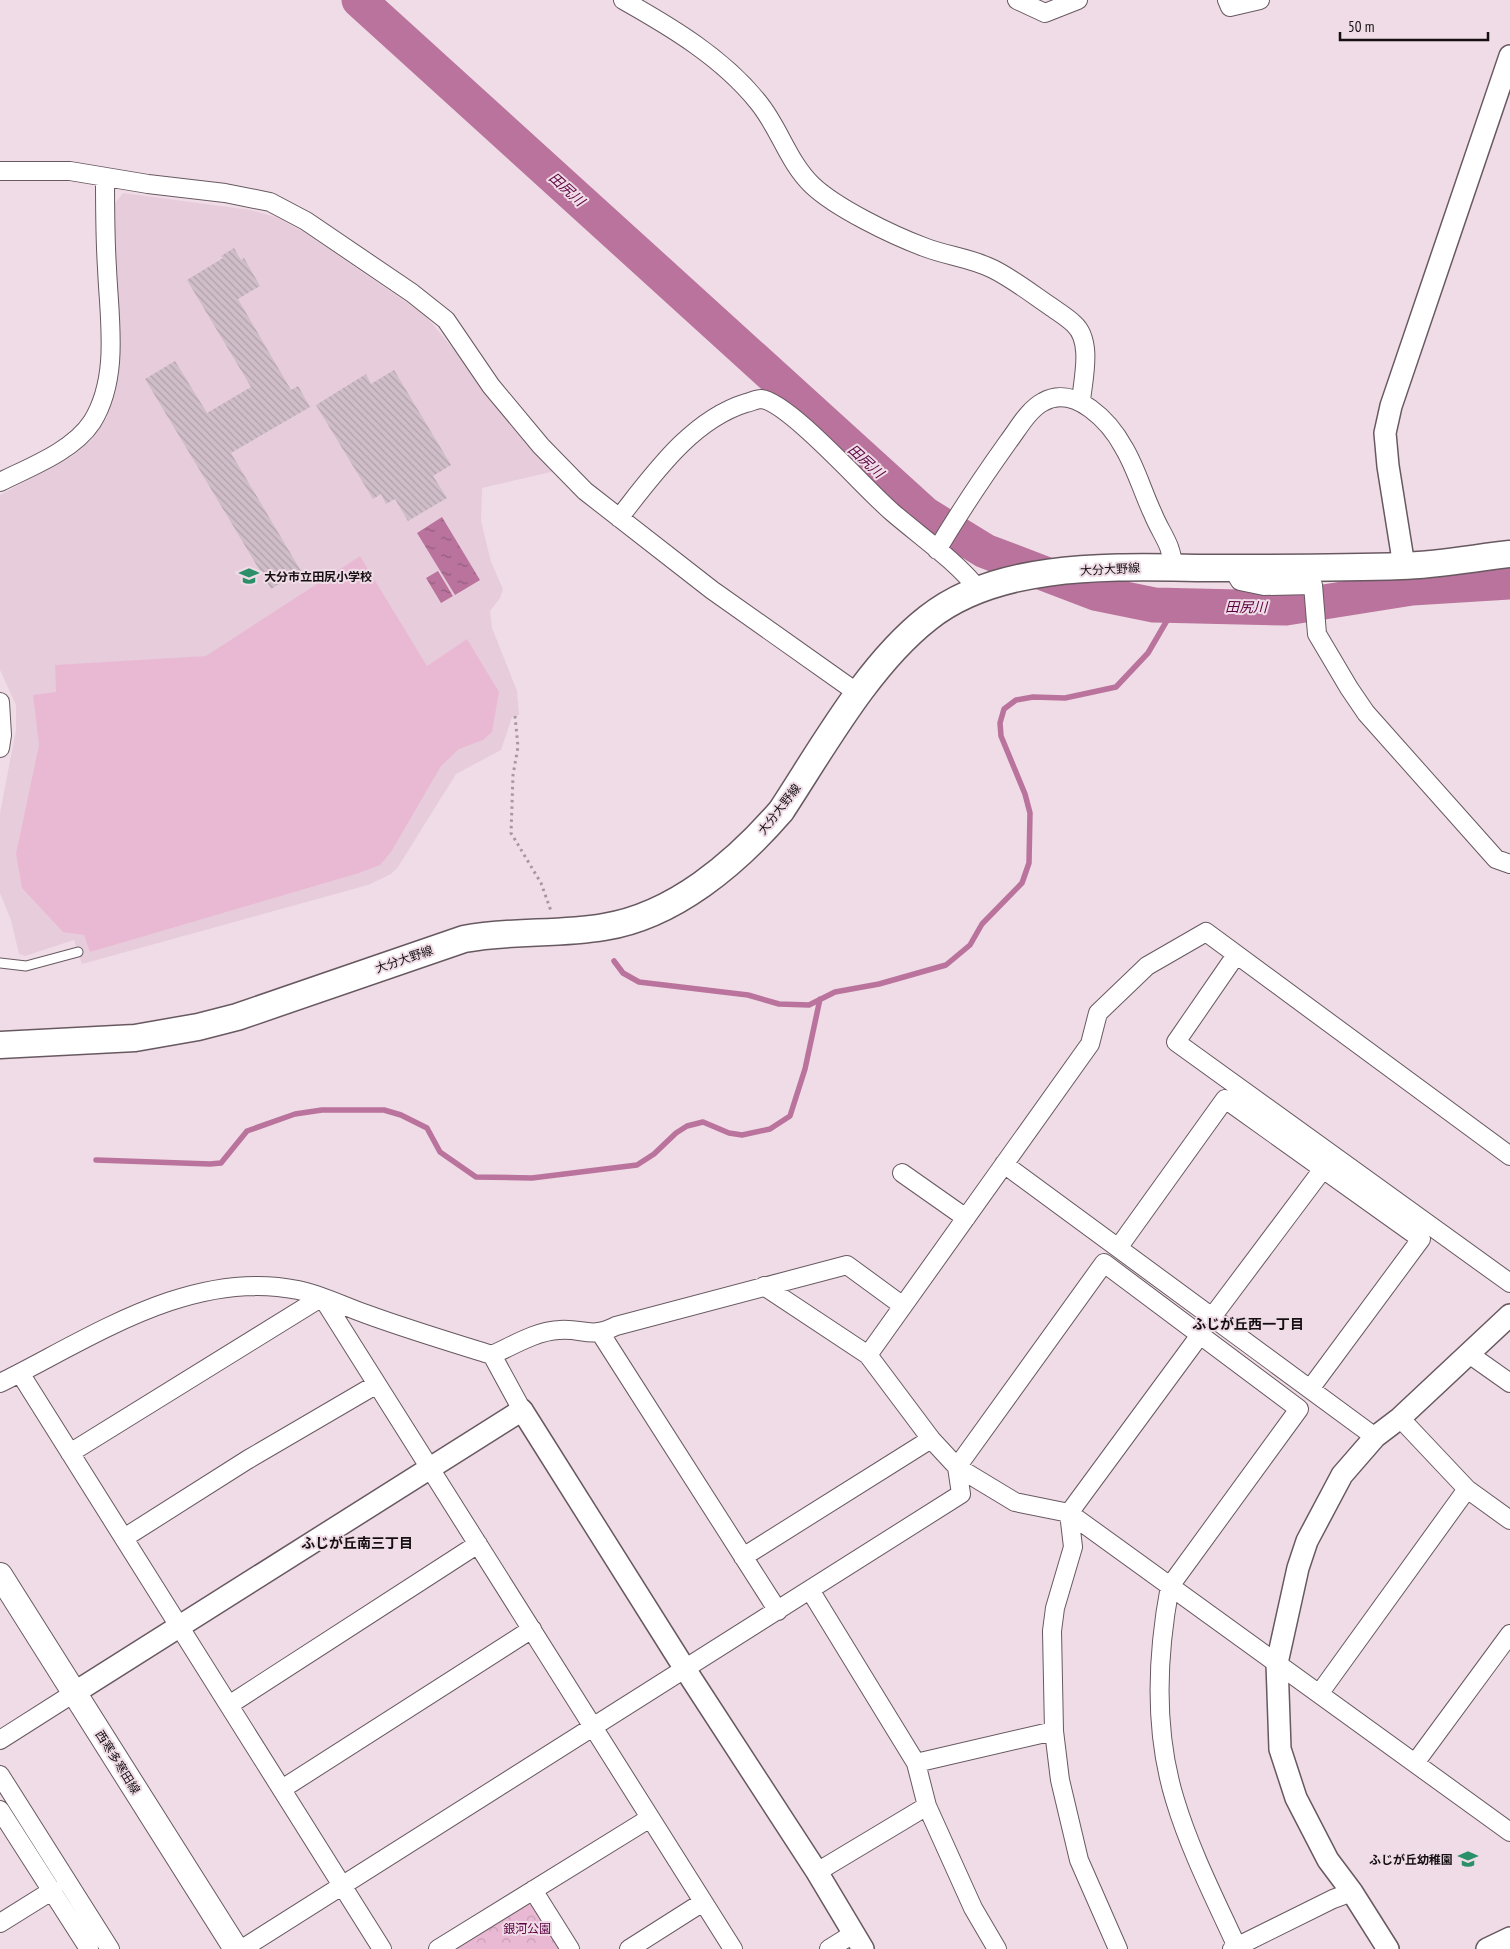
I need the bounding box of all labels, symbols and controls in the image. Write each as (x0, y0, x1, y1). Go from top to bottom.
scale bar (1340, 10, 1488, 42)
text: 50 m (1348, 17, 1374, 36)
water label: 田尻川 (545, 168, 590, 211)
water label: 田尻川 (844, 440, 889, 483)
street label: 大分大野線 (1080, 560, 1140, 578)
school or university icon: 大分市立田尻小学校 (238, 565, 260, 587)
place label: 大分市立田尻小学校 (264, 569, 372, 584)
water label: 田尻川 (1225, 598, 1269, 616)
street label: 大分大野線 (755, 781, 803, 837)
street label: 大分大野線 (373, 942, 435, 976)
district label: ふじが丘西一丁目 (1192, 1315, 1304, 1333)
district label: ふじが丘南三丁目 (301, 1534, 413, 1552)
street label: 西寒多寒田線 (93, 1727, 143, 1797)
school or university icon: ふじが丘幼稚園 (1457, 1848, 1479, 1870)
place label: ふじが丘幼稚園 (1369, 1852, 1453, 1867)
park label: 銀河公園 (503, 1921, 551, 1936)

